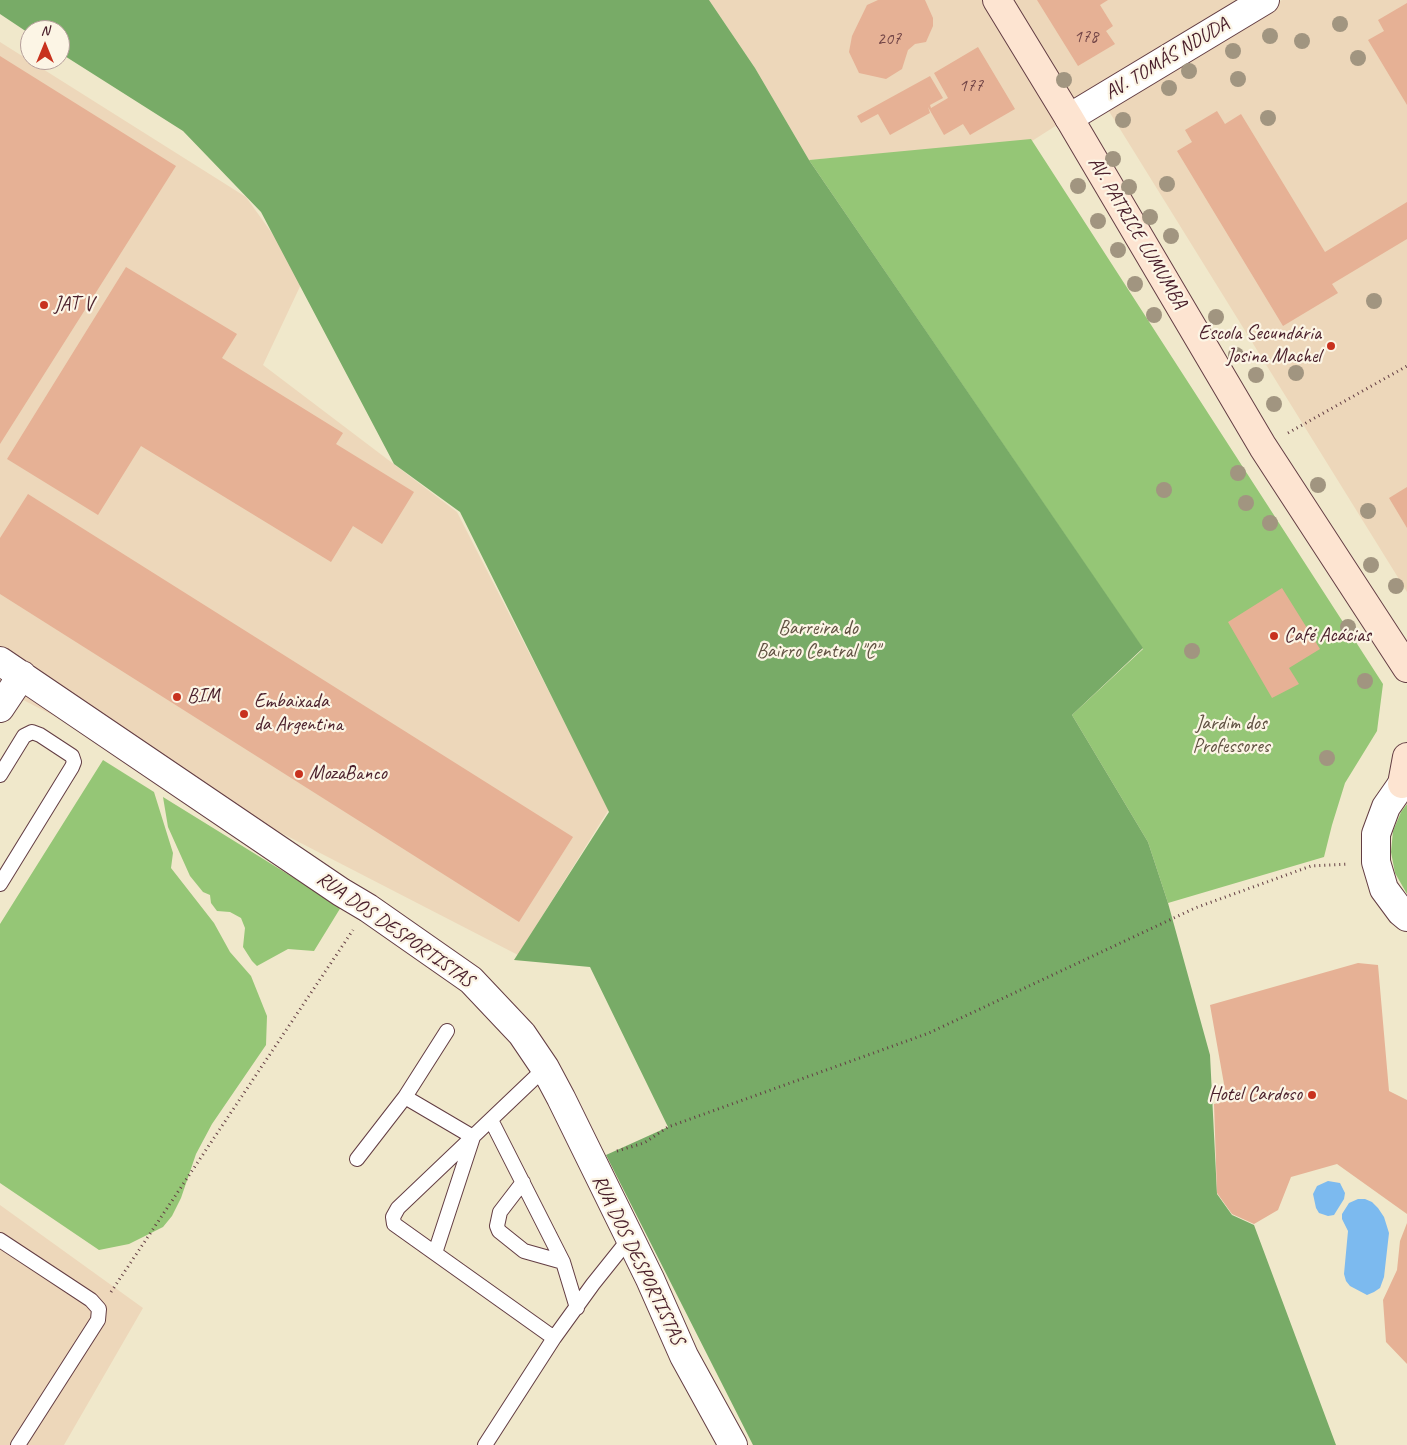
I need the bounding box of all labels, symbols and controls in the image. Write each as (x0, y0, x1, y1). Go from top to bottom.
street label: AV. TOMÁS NDUDA (1101, 13, 1233, 105)
north arrow (20, 20, 70, 70)
text: N (41, 22, 49, 39)
house number: 178 (1074, 26, 1098, 48)
house number: 207 (877, 28, 901, 50)
house number: 177 (959, 75, 983, 97)
street label: AV. PATRICE LUMUMBA (1082, 153, 1192, 313)
place label: JAT V (54, 293, 94, 317)
marker: JAT V (38, 299, 50, 311)
place label: Escola Secundária Josina Machel (1198, 322, 1321, 369)
marker: Escola Secundária Josina Machel (1325, 340, 1337, 352)
park label: Barreira do Bairro Central "C" (756, 617, 880, 664)
place label: Café Acácias (1284, 624, 1371, 648)
marker: Café Acácias (1268, 630, 1280, 642)
place label: BIM (187, 685, 220, 709)
place label: Embaixada da Argentina (254, 690, 343, 737)
marker: BIM (171, 691, 183, 703)
marker: Embaixada da Argentina (238, 708, 250, 720)
park label: Jardim dos Professores (1192, 712, 1270, 759)
place label: MozaBanco (309, 762, 387, 786)
marker: MozaBanco (293, 768, 305, 780)
street label: RUA DOS DESPORTISTAS (312, 867, 478, 993)
place label: Hotel Cardoso (1208, 1083, 1302, 1107)
marker: Hotel Cardoso (1306, 1089, 1318, 1101)
street label: RUA DOS DESPORTISTAS (586, 1171, 690, 1349)

